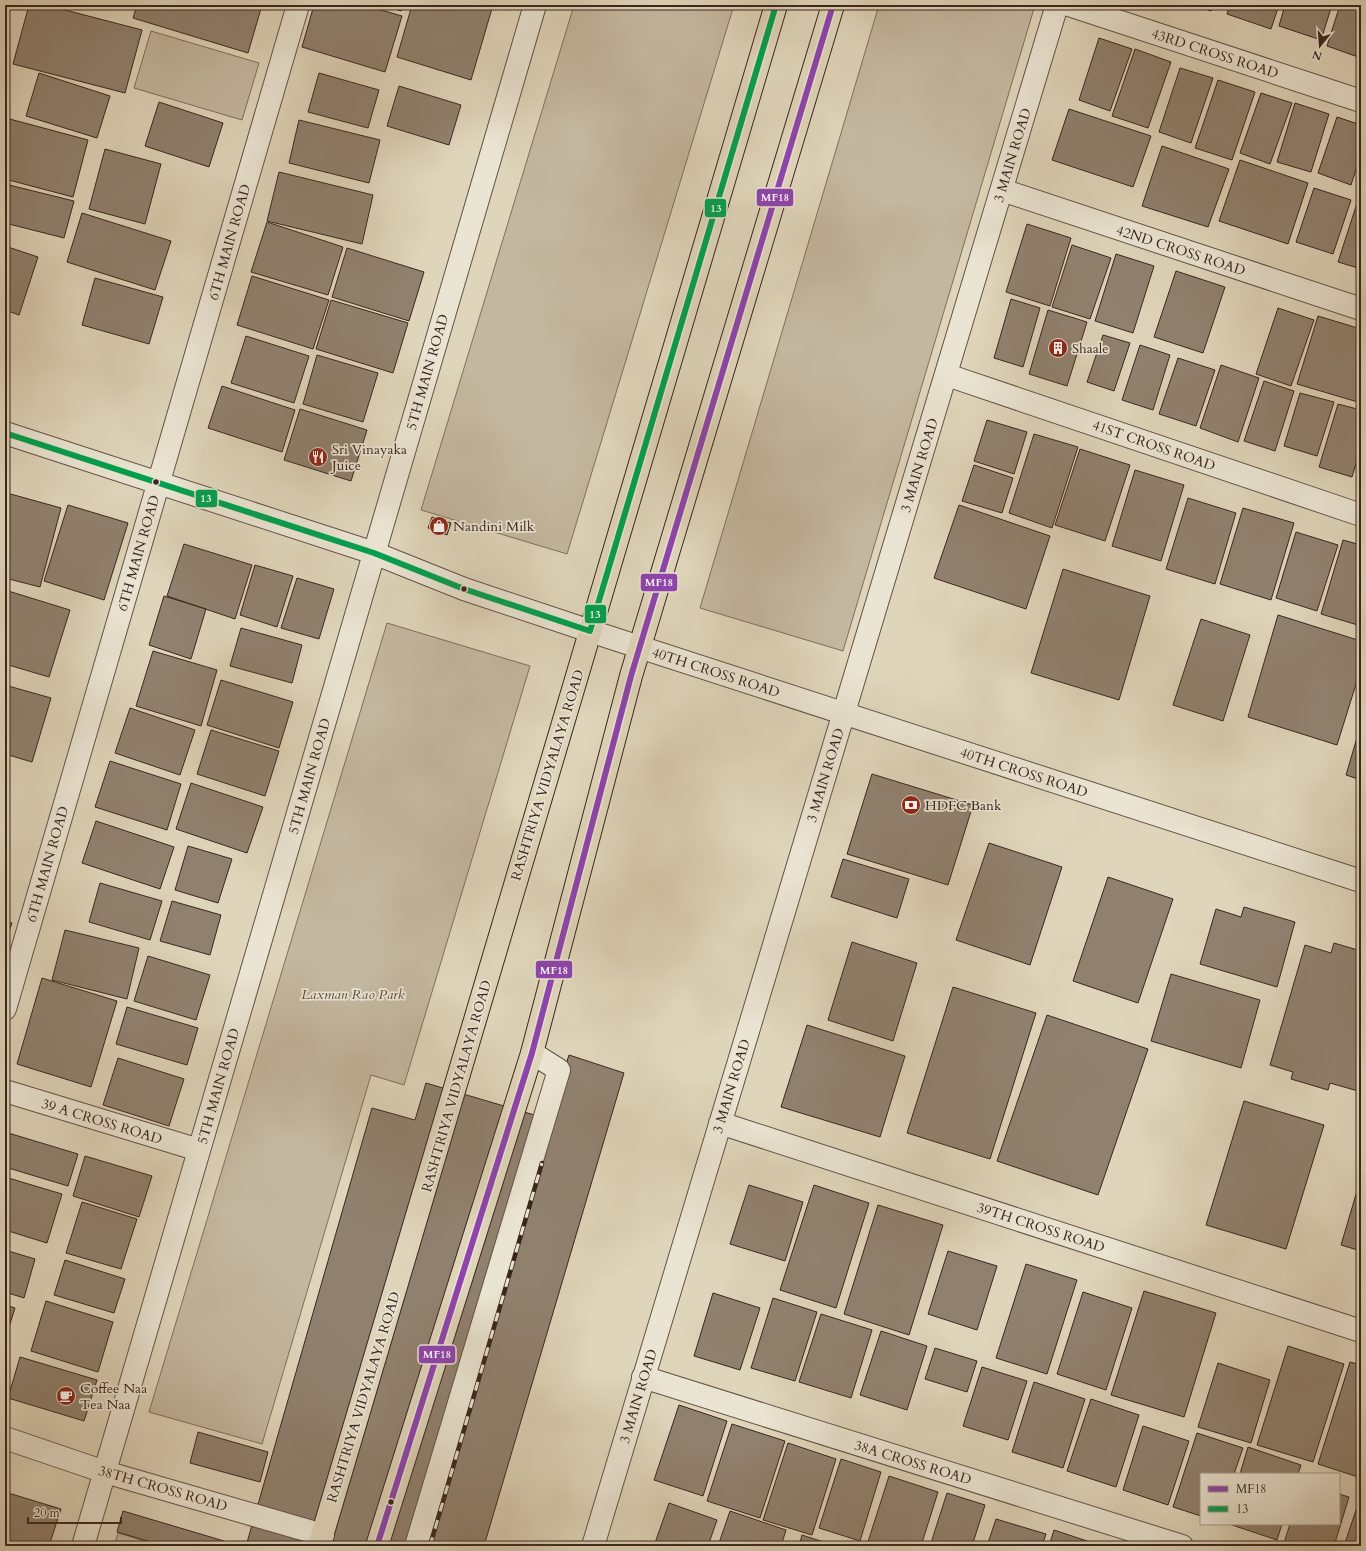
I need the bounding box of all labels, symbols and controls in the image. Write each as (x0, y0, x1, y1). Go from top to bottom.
street label: 43RD CROSS ROAD (1149, 24, 1281, 83)
north arrow (1300, 26, 1340, 66)
text: N (1310, 46, 1324, 64)
street label: 3 MAIN ROAD (989, 106, 1036, 205)
street label: 6TH MAIN ROAD (204, 182, 255, 302)
line badge: MF18 (756, 188, 794, 207)
text: MF18 (761, 190, 789, 205)
line badge: 13 (704, 198, 727, 218)
text: 13 (710, 201, 722, 216)
street label: 42ND CROSS ROAD (1114, 221, 1248, 280)
street label: 5TH MAIN ROAD (402, 312, 453, 432)
building icon: Shaale (1047, 337, 1069, 359)
place label: Shaale (1072, 339, 1109, 358)
street label: 3 MAIN ROAD (896, 416, 943, 515)
street label: 41ST CROSS ROAD (1090, 416, 1218, 475)
place label: Sri Vinayaka Juice (330, 440, 407, 475)
restaurant icon: Sri Vinayaka Juice (307, 446, 329, 468)
unlabelled marker (151, 477, 161, 487)
line badge: 13 (195, 489, 218, 508)
text: 13 (200, 491, 212, 506)
street label: 6TH MAIN ROAD (113, 493, 164, 613)
shop icon: Nandini Milk (428, 515, 450, 537)
place label: Nandini Milk (453, 517, 535, 536)
line badge: MF18 (640, 573, 678, 592)
text: MF18 (645, 575, 673, 590)
unlabelled marker (459, 584, 469, 594)
line badge: 13 (584, 604, 607, 624)
text: 13 (589, 607, 601, 622)
street label: 40TH CROSS ROAD (649, 643, 782, 702)
street label: RASHTRIYA VIDYALAYA ROAD (506, 667, 589, 883)
street label: 5TH MAIN ROAD (284, 716, 335, 836)
street label: 3 MAIN ROAD (802, 726, 849, 825)
street label: 40TH CROSS ROAD (957, 743, 1090, 802)
bank icon: HDFC Bank (900, 794, 922, 816)
place label: HDFC Bank (925, 796, 1002, 815)
street label: 6TH MAIN ROAD (22, 804, 73, 924)
line badge: MF18 (535, 960, 573, 979)
text: MF18 (540, 963, 568, 978)
street label: RASHTRIYA VIDYALAYA ROAD (417, 978, 496, 1194)
park label: Laxman Rao Park (301, 985, 405, 1004)
street label: 5TH MAIN ROAD (193, 1026, 244, 1146)
street label: 3 MAIN ROAD (708, 1037, 755, 1136)
street label: 39 A CROSS ROAD (39, 1094, 165, 1149)
street label: 39TH CROSS ROAD (974, 1198, 1107, 1257)
street label: RASHTRIYA VIDYALAYA ROAD (322, 1289, 405, 1505)
line badge: MF18 (418, 1345, 456, 1364)
text: MF18 (423, 1347, 451, 1362)
street label: 3 MAIN ROAD (615, 1347, 662, 1446)
place label: Coffee Naa Tea Naa (80, 1379, 147, 1414)
cafe icon: Coffee Naa Tea Naa (55, 1385, 77, 1407)
street label: 38A CROSS ROAD (852, 1436, 974, 1489)
street label: 38TH CROSS ROAD (96, 1461, 230, 1516)
legend (1200, 1473, 1340, 1525)
text: MF18 (1236, 1481, 1266, 1497)
unlabelled marker (386, 1497, 396, 1507)
scale bar (28, 1499, 121, 1525)
text: 13 (1236, 1501, 1248, 1517)
text: 20 m (34, 1505, 61, 1521)

